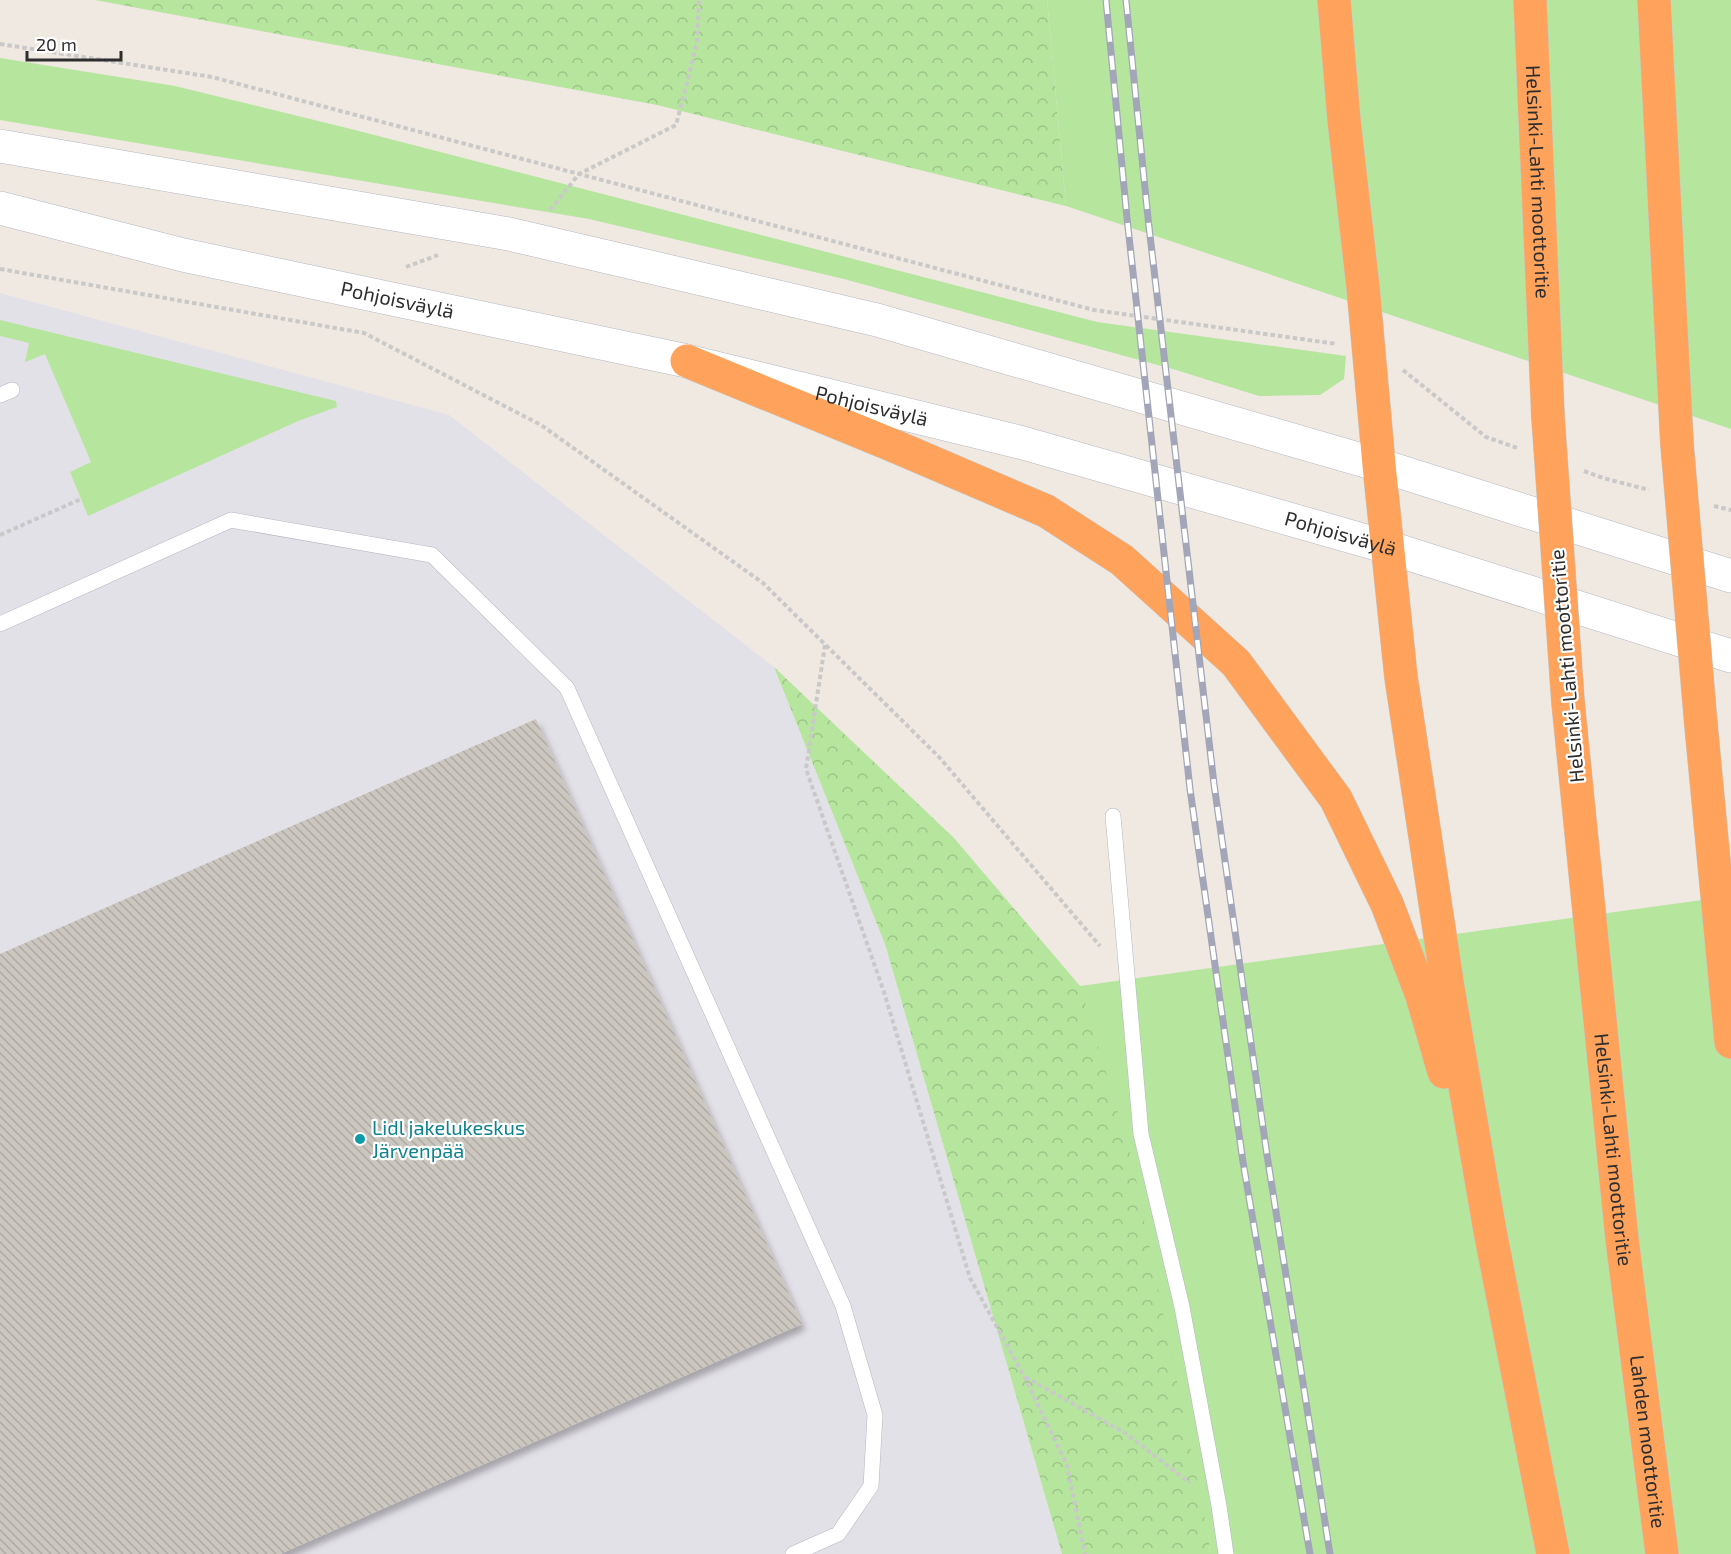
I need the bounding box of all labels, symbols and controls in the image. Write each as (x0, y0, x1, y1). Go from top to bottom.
scale bar (27, 24, 122, 62)
text: 20 m (36, 33, 77, 55)
street label: Helsinki-Lahti moottoritie (1522, 64, 1556, 299)
street label: Pohjoisväylä (339, 276, 456, 323)
street label: Pohjoisväylä (813, 380, 931, 430)
street label: Pohjoisväylä (1282, 505, 1400, 560)
street label: Helsinki-Lahti moottoritie (1544, 549, 1588, 784)
street label: Helsinki-Lahti moottoritie (1590, 1032, 1638, 1268)
place label: Lidl jakelukeskus Järvenpää (372, 1115, 525, 1162)
marker: Lidl jakelukeskus Järvenpää (353, 1132, 367, 1146)
street label: Lahden moottoritie (1626, 1354, 1672, 1530)

